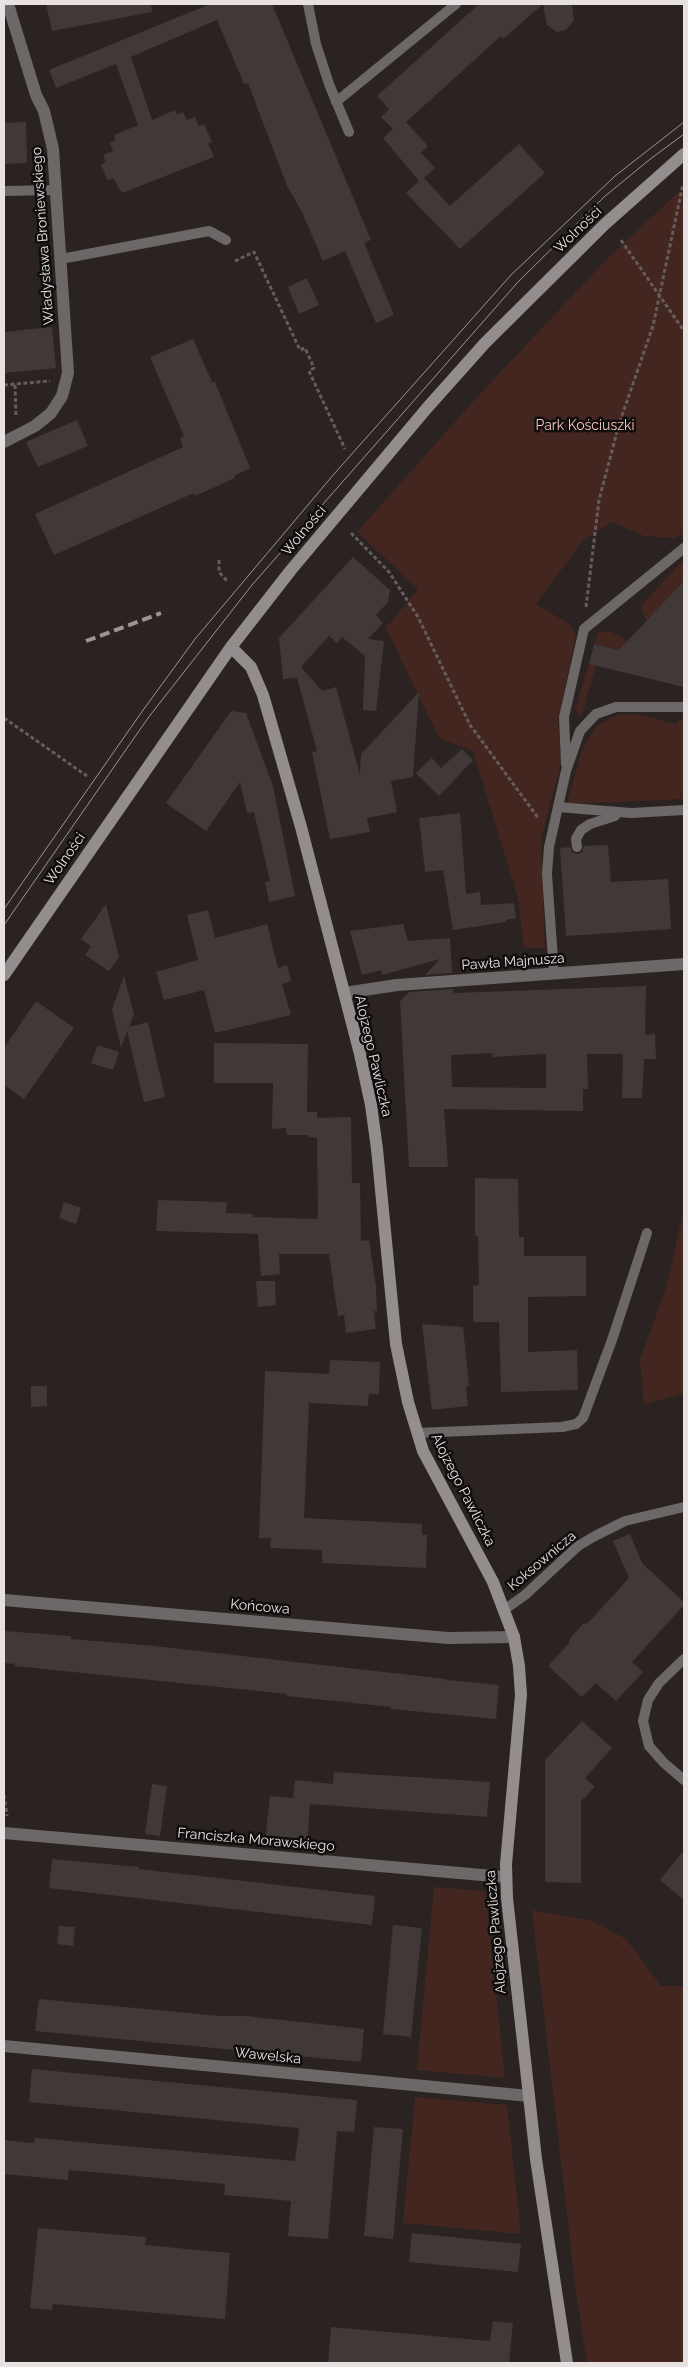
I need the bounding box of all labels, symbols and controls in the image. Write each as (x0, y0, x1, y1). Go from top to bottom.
street label: Władysława Broniewskiego (28, 146, 58, 326)
street label: Wolności (551, 203, 605, 257)
park label: Park Kościuszki (536, 418, 634, 434)
street label: Wolności (278, 503, 330, 559)
street label: Wolności (41, 830, 89, 888)
street label: Pawła Majnusza (461, 950, 565, 974)
street label: Alojzego Pawliczka (351, 994, 395, 1118)
street label: Alojzego Pawliczka (427, 1431, 499, 1549)
street label: Koksownicza (504, 1528, 580, 1594)
street label: Końcowa (230, 1596, 290, 1618)
street label: Franciszka Morawskiego (177, 1825, 335, 1855)
street label: Alojzego Pawliczka (482, 1869, 510, 1995)
street label: Wawelska (234, 2044, 302, 2068)

